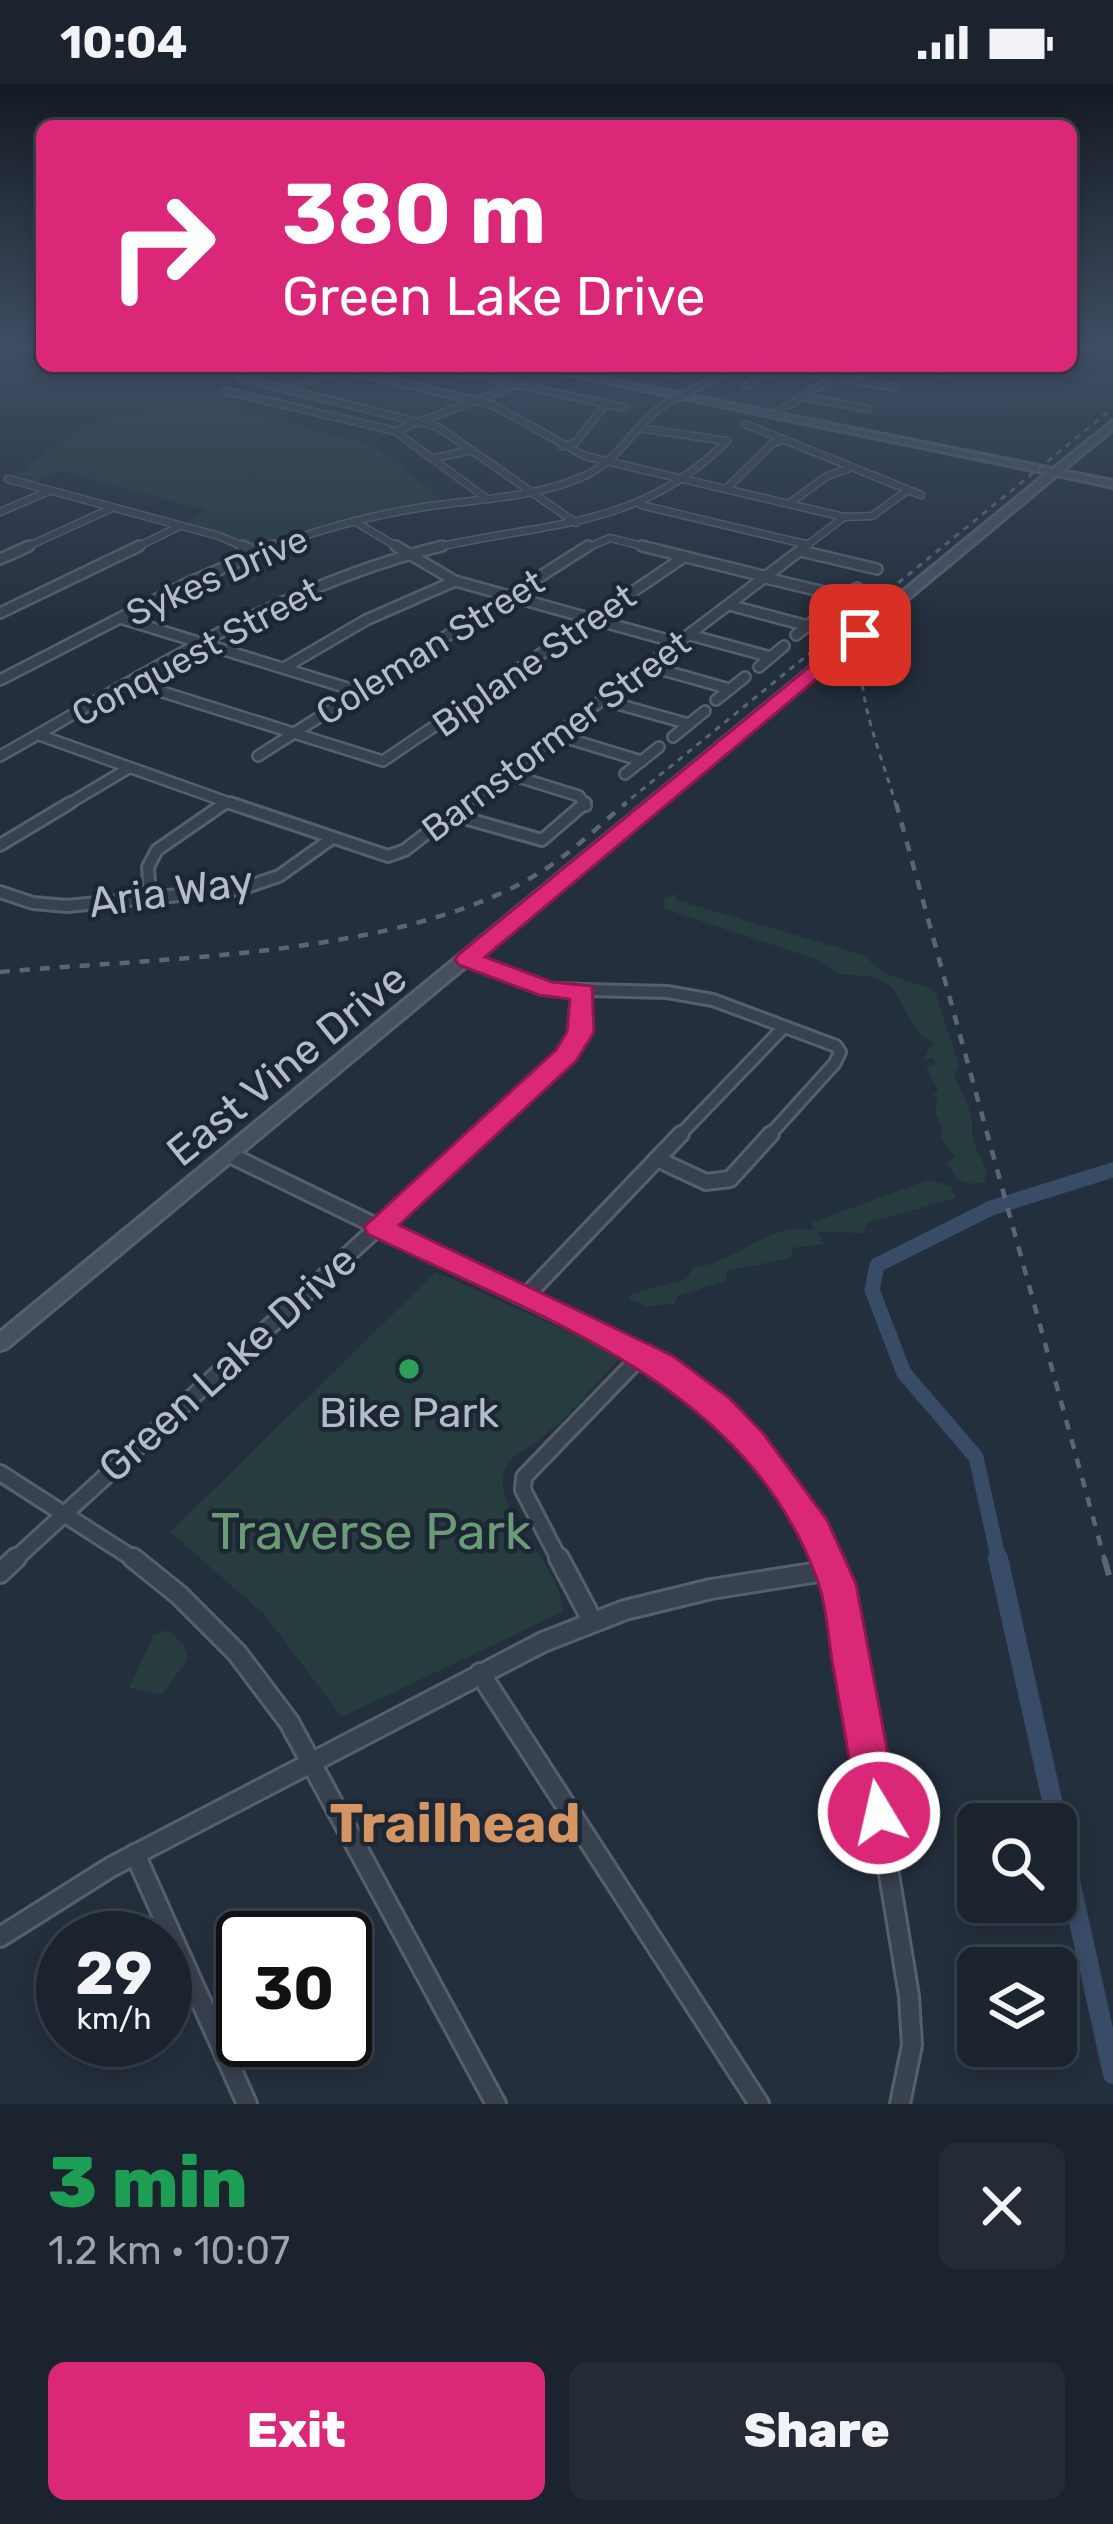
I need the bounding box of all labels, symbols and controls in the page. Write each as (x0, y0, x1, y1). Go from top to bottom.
text: 10:04 (60, 16, 187, 69)
text: 380 m (282, 164, 546, 264)
icon: right (84, 168, 240, 324)
text: Green Lake Drive (282, 265, 705, 329)
street label: Sykes Drive (120, 517, 314, 635)
street label: Coleman Street (308, 560, 552, 734)
street label: Conquest Street (64, 568, 328, 736)
street label: Biplane Street (424, 574, 644, 746)
pin (809, 584, 911, 686)
icon: arrive (827, 602, 893, 668)
street label: Barnstormer Street (414, 621, 698, 851)
street label: Aria Way (85, 856, 257, 928)
street label: East Vine Drive (157, 953, 417, 1177)
street label: Green Lake Drive (89, 1235, 367, 1493)
marker: Bike Park (396, 1356, 422, 1382)
place label: Bike Park (319, 1388, 499, 1438)
park label: Traverse Park (211, 1501, 531, 1562)
position arrow (816, 1750, 942, 1876)
district label: Trailhead (329, 1792, 581, 1856)
map controls (957, 1803, 1077, 2067)
button: search (957, 1803, 1077, 1923)
speed limit sign: 30 (216, 1911, 372, 2067)
text: 29 (75, 1938, 153, 2009)
button: layers (957, 1947, 1077, 2067)
text: km/h (77, 2001, 151, 2037)
text: 3 min (48, 2140, 248, 2225)
button: close (939, 2143, 1065, 2269)
text: 1.2 km · 10:07 (48, 2228, 290, 2274)
button: Exit (48, 2362, 545, 2500)
button: Share (569, 2362, 1065, 2500)

